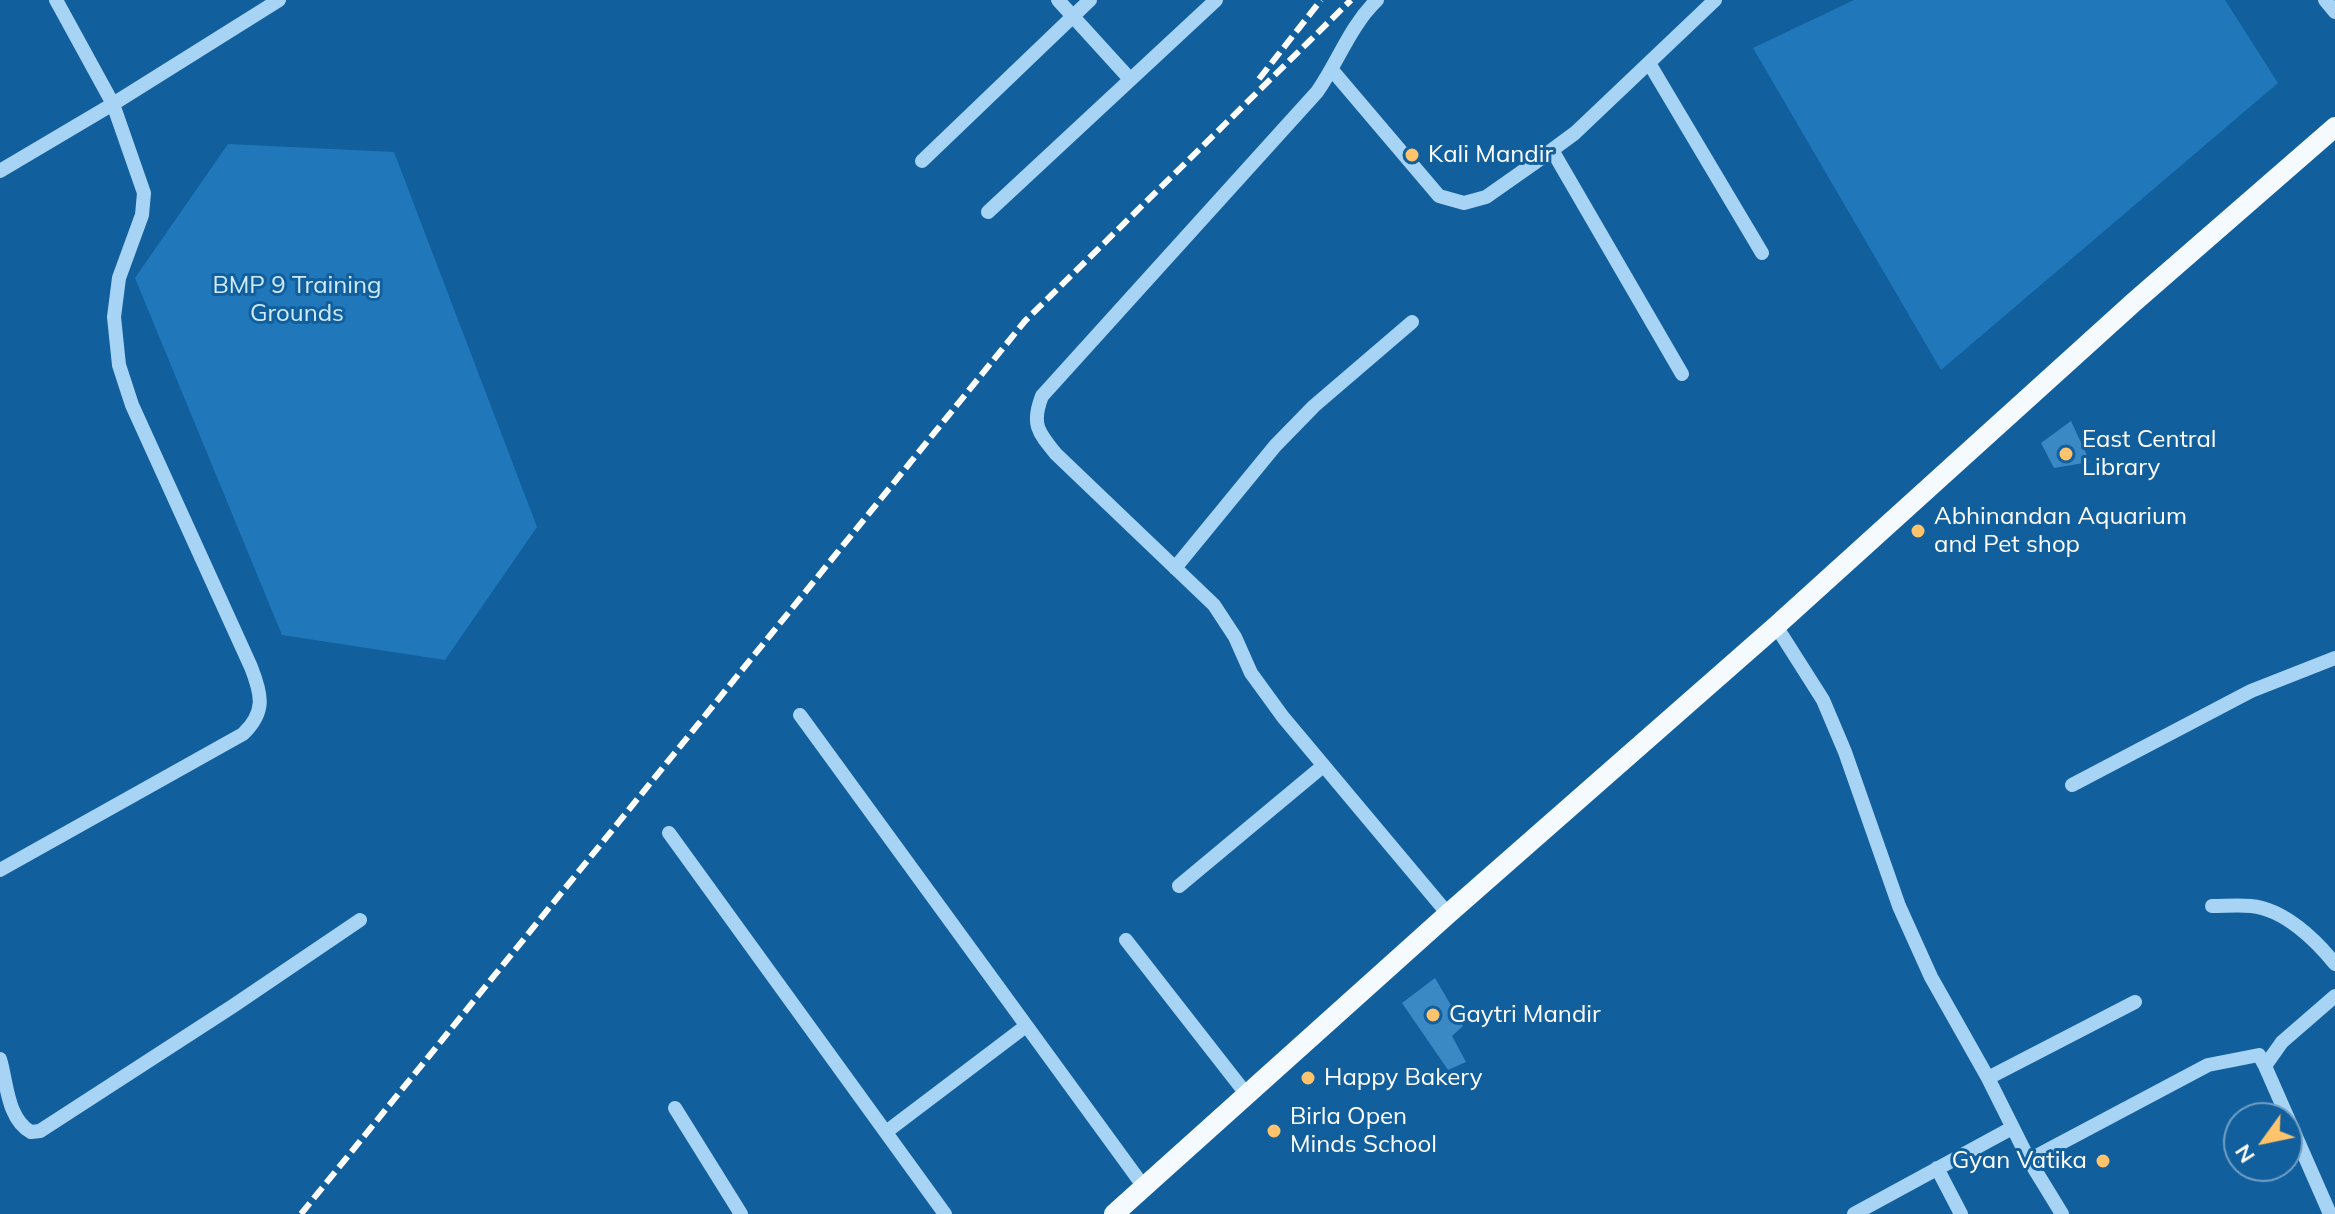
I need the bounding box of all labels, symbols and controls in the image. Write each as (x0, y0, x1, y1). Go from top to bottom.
place label: Kali Mandir (1428, 141, 1553, 169)
marker: Kali Mandir (1403, 146, 1421, 164)
park label: BMP 9 Training Grounds (212, 272, 382, 328)
place label: East Central Library (2082, 426, 2217, 482)
marker: East Central Library (2057, 445, 2075, 463)
place label: Abhinandan Aquarium and Pet shop (1934, 503, 2187, 559)
marker: Abhinandan Aquarium and Pet shop (1909, 522, 1927, 540)
place label: Gaytri Mandir (1449, 1001, 1601, 1029)
marker: Gaytri Mandir (1424, 1006, 1442, 1024)
place label: Happy Bakery (1324, 1064, 1482, 1092)
marker: Happy Bakery (1299, 1069, 1317, 1087)
north arrow (2223, 1102, 2303, 1182)
place label: Birla Open Minds School (1290, 1103, 1437, 1159)
marker: Birla Open Minds School (1265, 1122, 1283, 1140)
text: N (2228, 1139, 2261, 1169)
place label: Gyan Vatika (1952, 1147, 2087, 1175)
marker: Gyan Vatika (2094, 1152, 2112, 1170)

